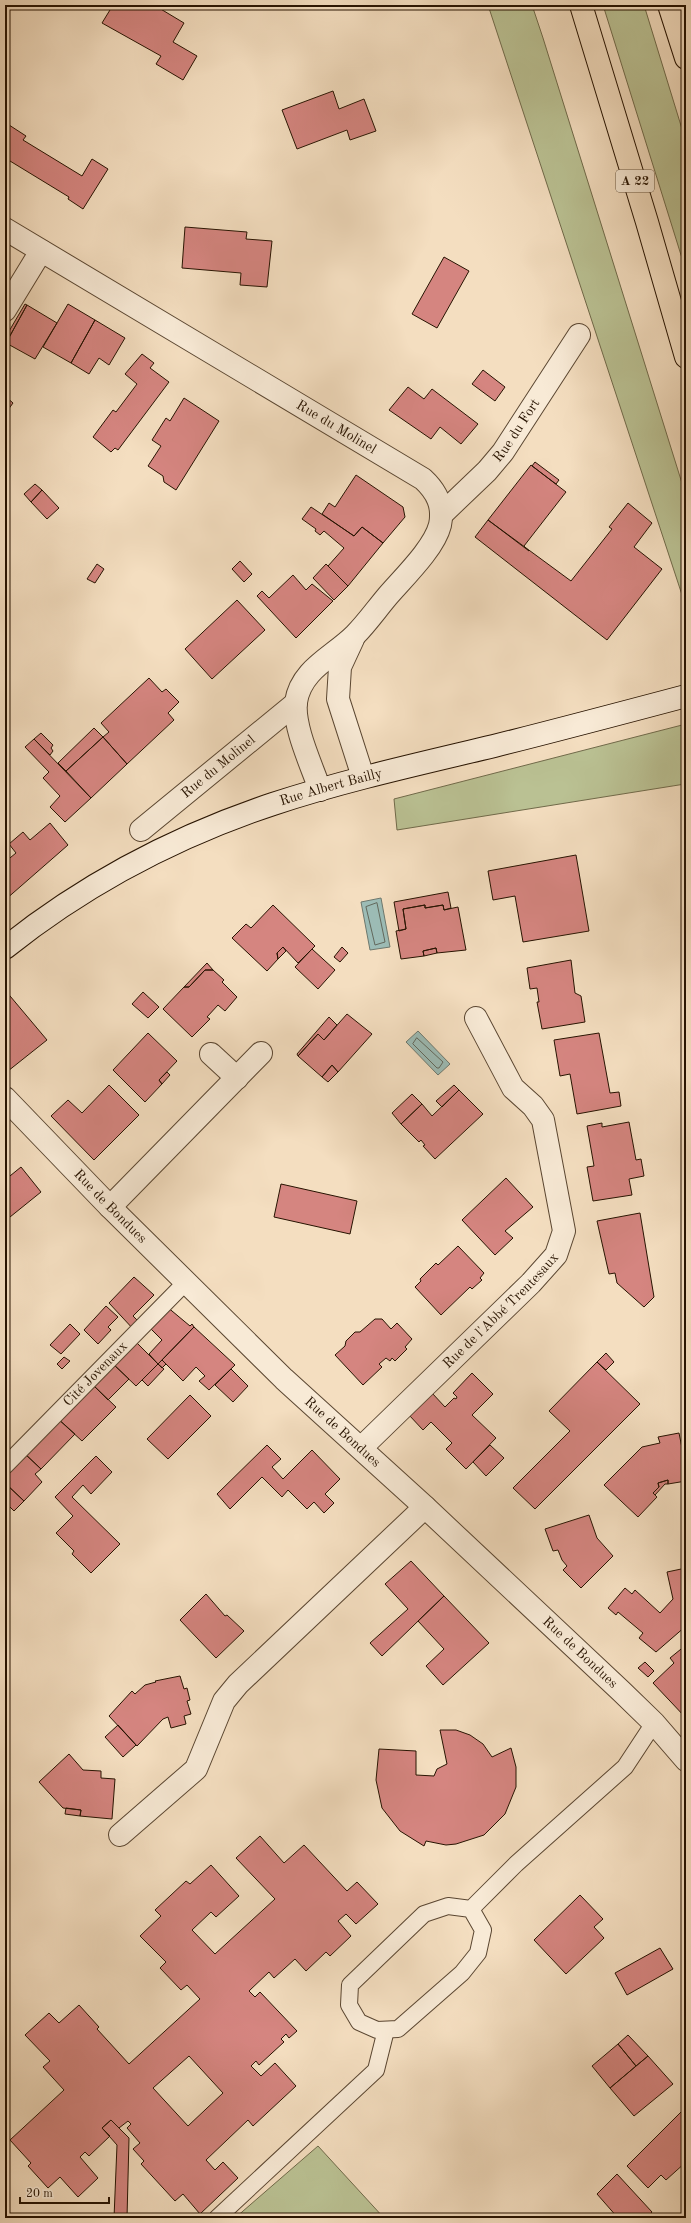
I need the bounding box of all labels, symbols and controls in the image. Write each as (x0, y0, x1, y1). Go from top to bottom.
road number: A 22 (616, 170, 654, 192)
street label: Rue du Fort (491, 396, 543, 465)
street label: Rue du Molinel (294, 398, 379, 457)
street label: Rue du Molinel (179, 732, 258, 801)
street label: Rue Albert Bailly (278, 766, 384, 808)
street label: Rue de Bondues (71, 1167, 149, 1246)
street label: Rue de l'Abbé Trentesaux (440, 1250, 561, 1371)
street label: Cité Jovenaux (61, 1339, 130, 1409)
street label: Rue de Bondues (302, 1394, 383, 1470)
street label: Rue de Bondues (540, 1614, 620, 1691)
scale bar (20, 2179, 109, 2205)
text: 20 m (26, 2188, 53, 2200)

